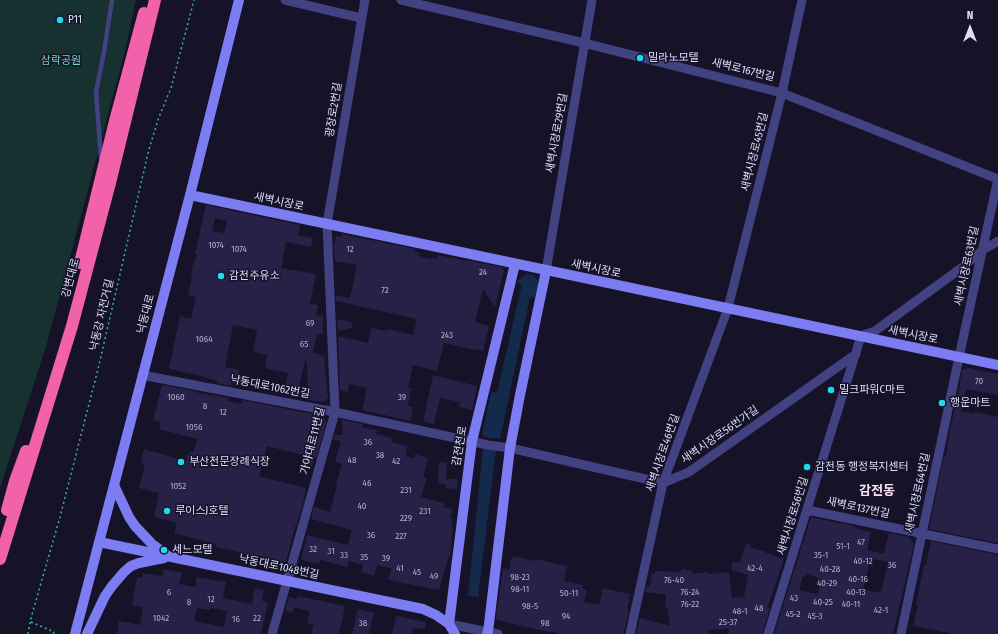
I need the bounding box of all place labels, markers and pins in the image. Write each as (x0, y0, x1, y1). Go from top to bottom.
place label: P11 (68, 13, 82, 27)
marker: P11 (55, 15, 65, 25)
place label: 밀라노모텔 (648, 51, 699, 65)
marker: 밀라노모텔 (635, 53, 645, 63)
place label: 감전주유소 (229, 269, 280, 283)
marker: 감전주유소 (216, 271, 226, 281)
place label: 밀크파워C마트 (839, 383, 905, 397)
marker: 밀크파워C마트 (826, 385, 836, 395)
place label: 행운마트 (950, 396, 990, 410)
marker: 행운마트 (937, 398, 947, 408)
place label: 부산전문장례식장 (189, 455, 270, 469)
marker: 부산전문장례식장 (176, 457, 186, 467)
place label: 감전동 행정복지센터 (815, 460, 909, 474)
marker: 감전동 행정복지센터 (802, 462, 812, 472)
place label: 루이스J호텔 (175, 504, 229, 518)
marker: 루이스J호텔 (162, 506, 172, 516)
place label: 세느모텔 (172, 543, 212, 557)
marker: 세느모텔 (159, 545, 169, 555)

